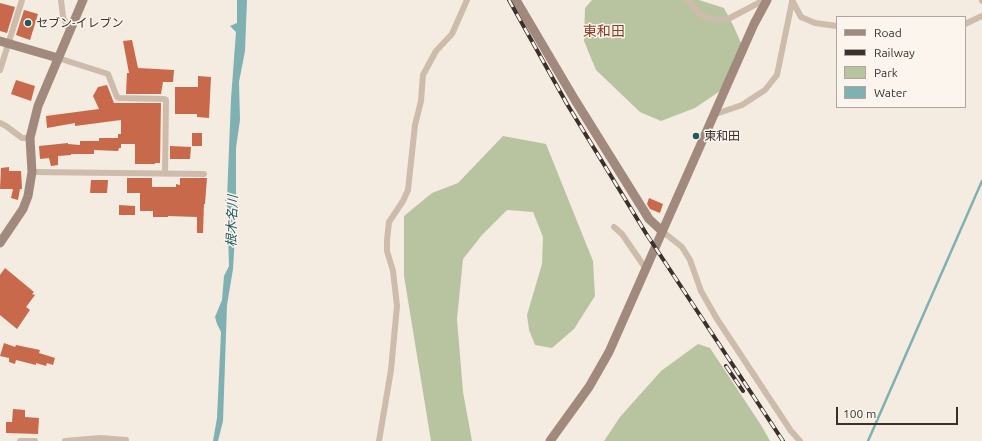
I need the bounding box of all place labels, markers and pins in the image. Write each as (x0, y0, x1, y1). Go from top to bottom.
place label: セブン-イレブン (36, 16, 123, 30)
marker: セブン-イレブン (23, 18, 33, 28)
place label: 東和田 (704, 129, 740, 143)
marker: 東和田 (691, 131, 701, 141)

